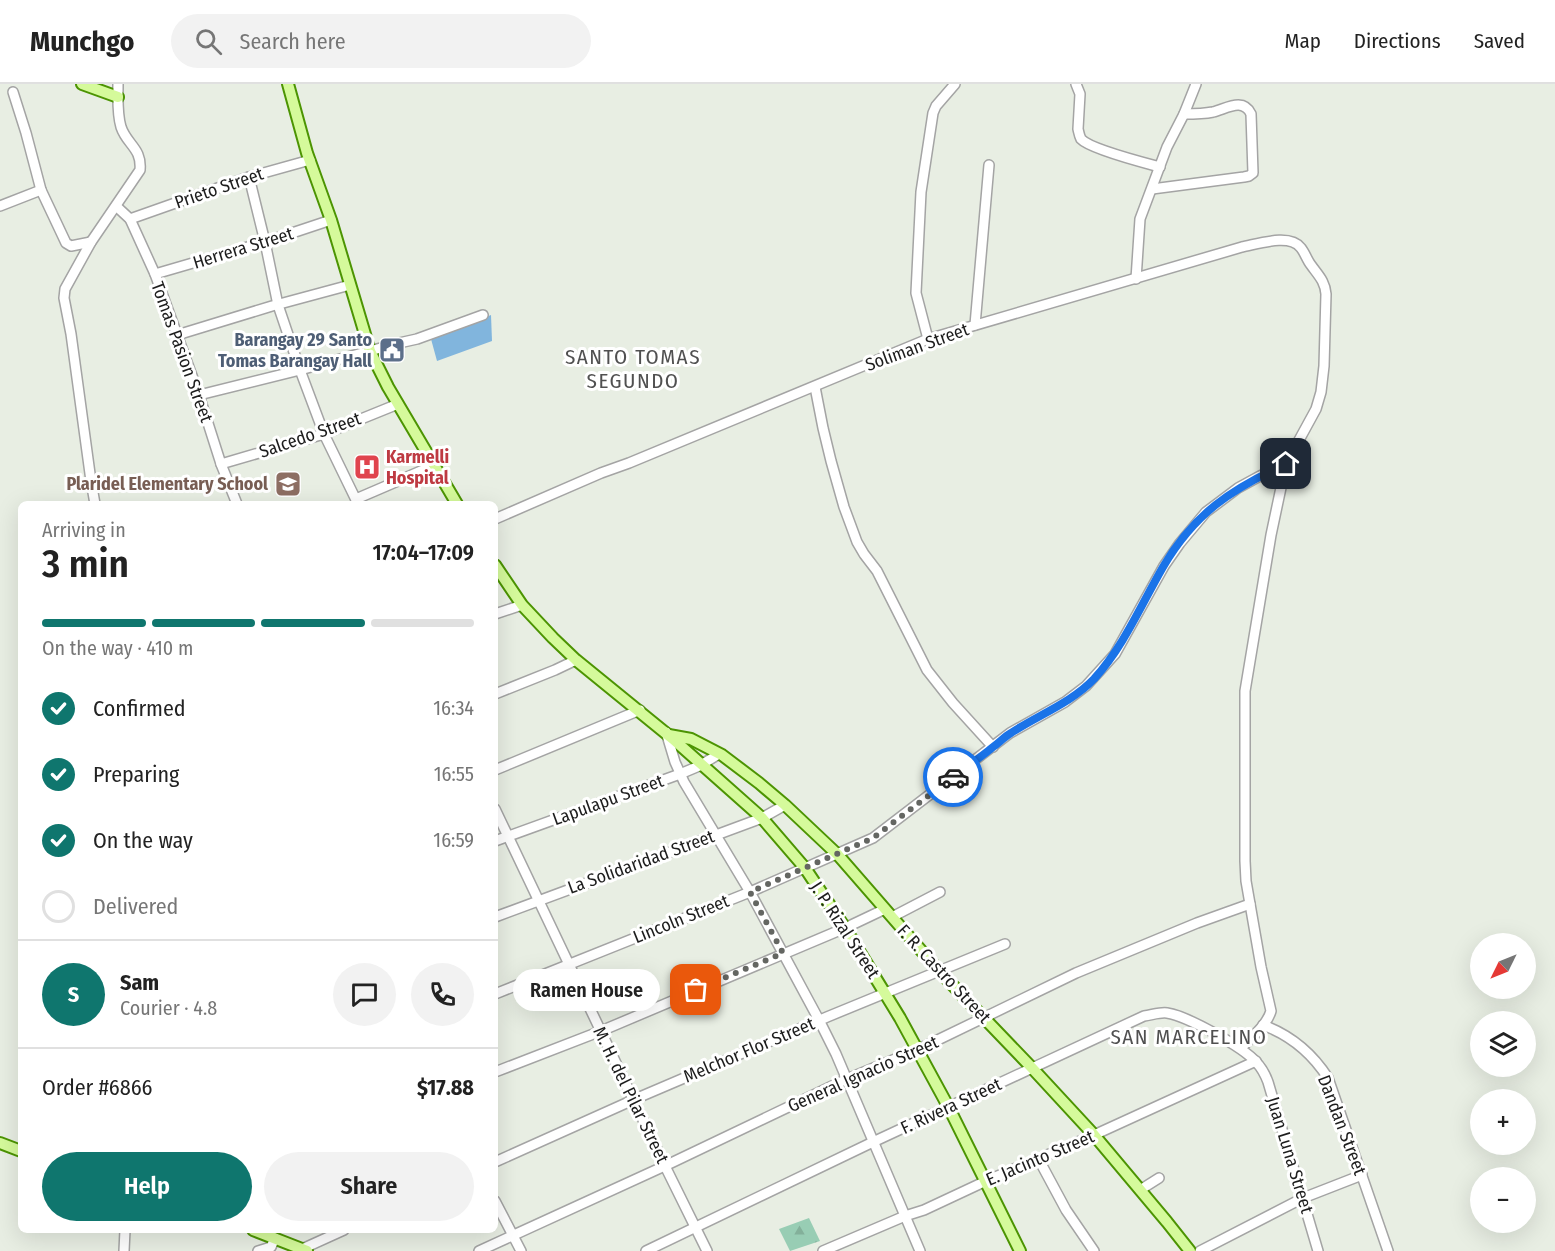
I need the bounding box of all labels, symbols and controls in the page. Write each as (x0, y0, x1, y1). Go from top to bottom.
search box (171, 14, 591, 68)
text: Munchgo (30, 25, 135, 58)
icon: search (192, 25, 225, 58)
text: Search here (240, 28, 346, 55)
text: Map (1284, 28, 1321, 54)
text: Directions (1354, 28, 1441, 54)
text: Saved (1474, 28, 1525, 54)
street label: Prieto Street (172, 163, 266, 213)
street label: Herrera Street (190, 222, 296, 274)
street label: Tomas Pasion Street (146, 279, 218, 425)
street label: Soliman Street (862, 318, 972, 376)
place label: Barangay 29 Santo Tomas Barangay Hall (218, 329, 372, 372)
public building icon: Barangay 29 Santo Tomas Barangay Hall (377, 335, 407, 365)
district label: SANTO TOMAS SEGUNDO (565, 344, 701, 394)
street label: Salcedo Street (256, 407, 364, 463)
pin (1260, 438, 1311, 489)
place label: Karmelli Hospital (386, 446, 449, 489)
icon: home (1269, 447, 1302, 480)
hospital icon: Karmelli Hospital (352, 452, 382, 482)
school or university icon: Plaridel Elementary School (273, 469, 303, 499)
place label: Plaridel Elementary School (66, 473, 268, 495)
text: Arriving in (42, 518, 126, 542)
text: 17:04–17:09 (372, 539, 474, 566)
text: 3 min (42, 541, 129, 587)
text: On the way · 410 m (42, 636, 193, 660)
icon: check (42, 692, 75, 725)
text: Confirmed (93, 695, 186, 722)
text: 16:34 (433, 696, 474, 720)
courier (923, 747, 983, 807)
icon: check (42, 758, 75, 791)
text: Preparing (93, 761, 179, 788)
icon: car (937, 761, 970, 794)
text: 16:55 (434, 762, 474, 786)
street label: Lapulapu Street (549, 770, 667, 830)
icon: check (42, 824, 75, 857)
street label: La Solidaridad Street (565, 825, 717, 899)
text: On the way (93, 827, 193, 854)
text: 16:59 (433, 828, 474, 852)
street label: J. P. Rizal Street (805, 877, 885, 983)
street label: Lincoln Street (630, 890, 732, 948)
text: Delivered (93, 893, 178, 920)
street label: F. R. Castro Street (893, 920, 996, 1028)
north arrow (1470, 933, 1536, 999)
map controls (1470, 933, 1536, 1233)
button: chat (333, 963, 396, 1026)
button: phone (411, 963, 474, 1026)
pin (670, 964, 721, 1015)
text: Sam (120, 969, 159, 996)
callout: Ramen House (513, 969, 660, 1011)
icon: bag (679, 973, 712, 1006)
text: Ramen House (530, 978, 643, 1002)
text: S (68, 981, 79, 1008)
text: Courier · 4.8 (120, 996, 217, 1020)
button: layers (1470, 1011, 1536, 1077)
street label: Melchor Flor Street (680, 1012, 818, 1088)
street label: M. H. del Pilar Street (588, 1023, 674, 1167)
district label: SAN MARCELINO (1110, 1024, 1268, 1050)
street label: General Ignacio Street (784, 1031, 942, 1117)
street label: Dandan Street (1313, 1072, 1371, 1178)
street label: F. Rivera Street (897, 1073, 1005, 1139)
text: Order #6866 (42, 1074, 153, 1101)
text: $17.88 (417, 1074, 474, 1101)
button: + (1470, 1089, 1536, 1155)
street label: Juan Luna Street (1262, 1094, 1318, 1216)
street label: E. Jacinto Street (983, 1125, 1098, 1191)
button: Help (42, 1152, 252, 1221)
button: Share (264, 1152, 474, 1221)
button: − (1470, 1167, 1536, 1233)

